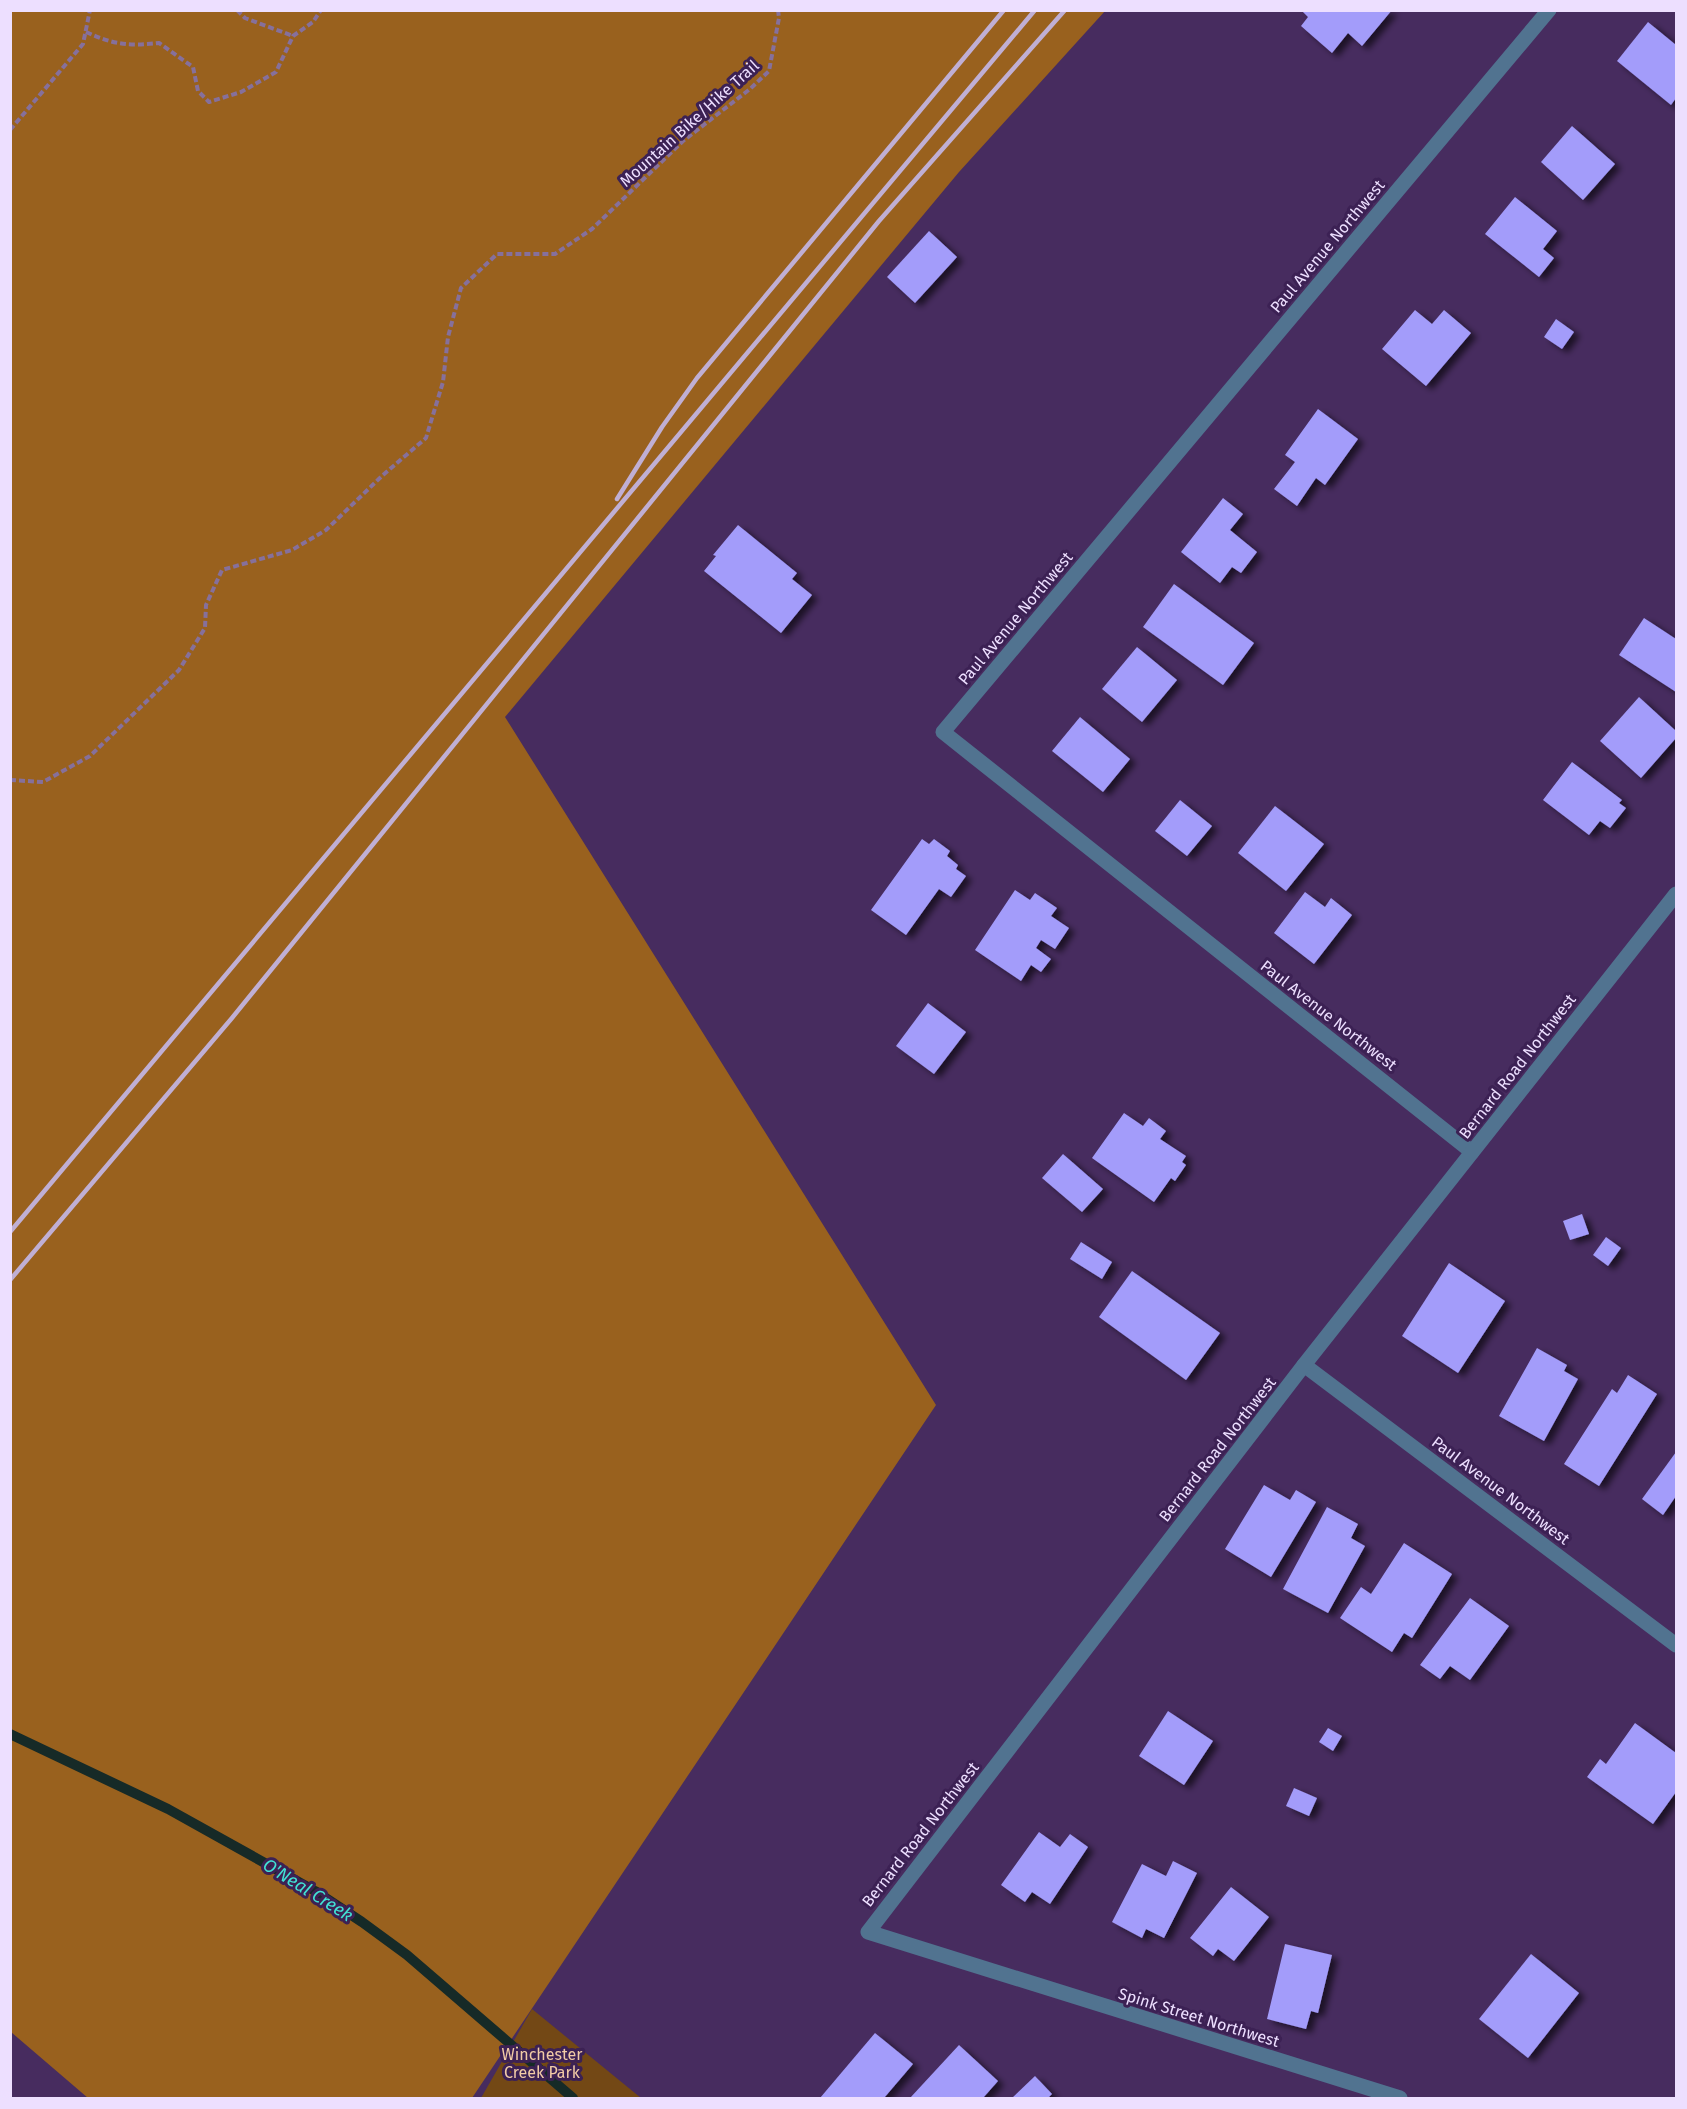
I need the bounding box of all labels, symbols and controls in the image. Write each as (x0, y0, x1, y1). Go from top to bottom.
street label: Mountain Bike/Hike Trail (616, 56, 763, 191)
street label: Paul Avenue Northwest (1266, 176, 1389, 317)
street label: Paul Avenue Northwest (954, 548, 1077, 689)
street label: Paul Avenue Northwest (1257, 956, 1401, 1075)
street label: Bernard Road Northwest (1455, 990, 1580, 1142)
street label: Bernard Road Northwest (1155, 1373, 1280, 1525)
street label: Paul Avenue Northwest (1428, 1432, 1574, 1549)
street label: Bernard Road Northwest (858, 1758, 983, 1910)
water label: O'Neal Creek (259, 1854, 357, 1926)
street label: Spink Street Northwest (1116, 1984, 1282, 2051)
park label: Winchester Creek Park (502, 2045, 583, 2082)

